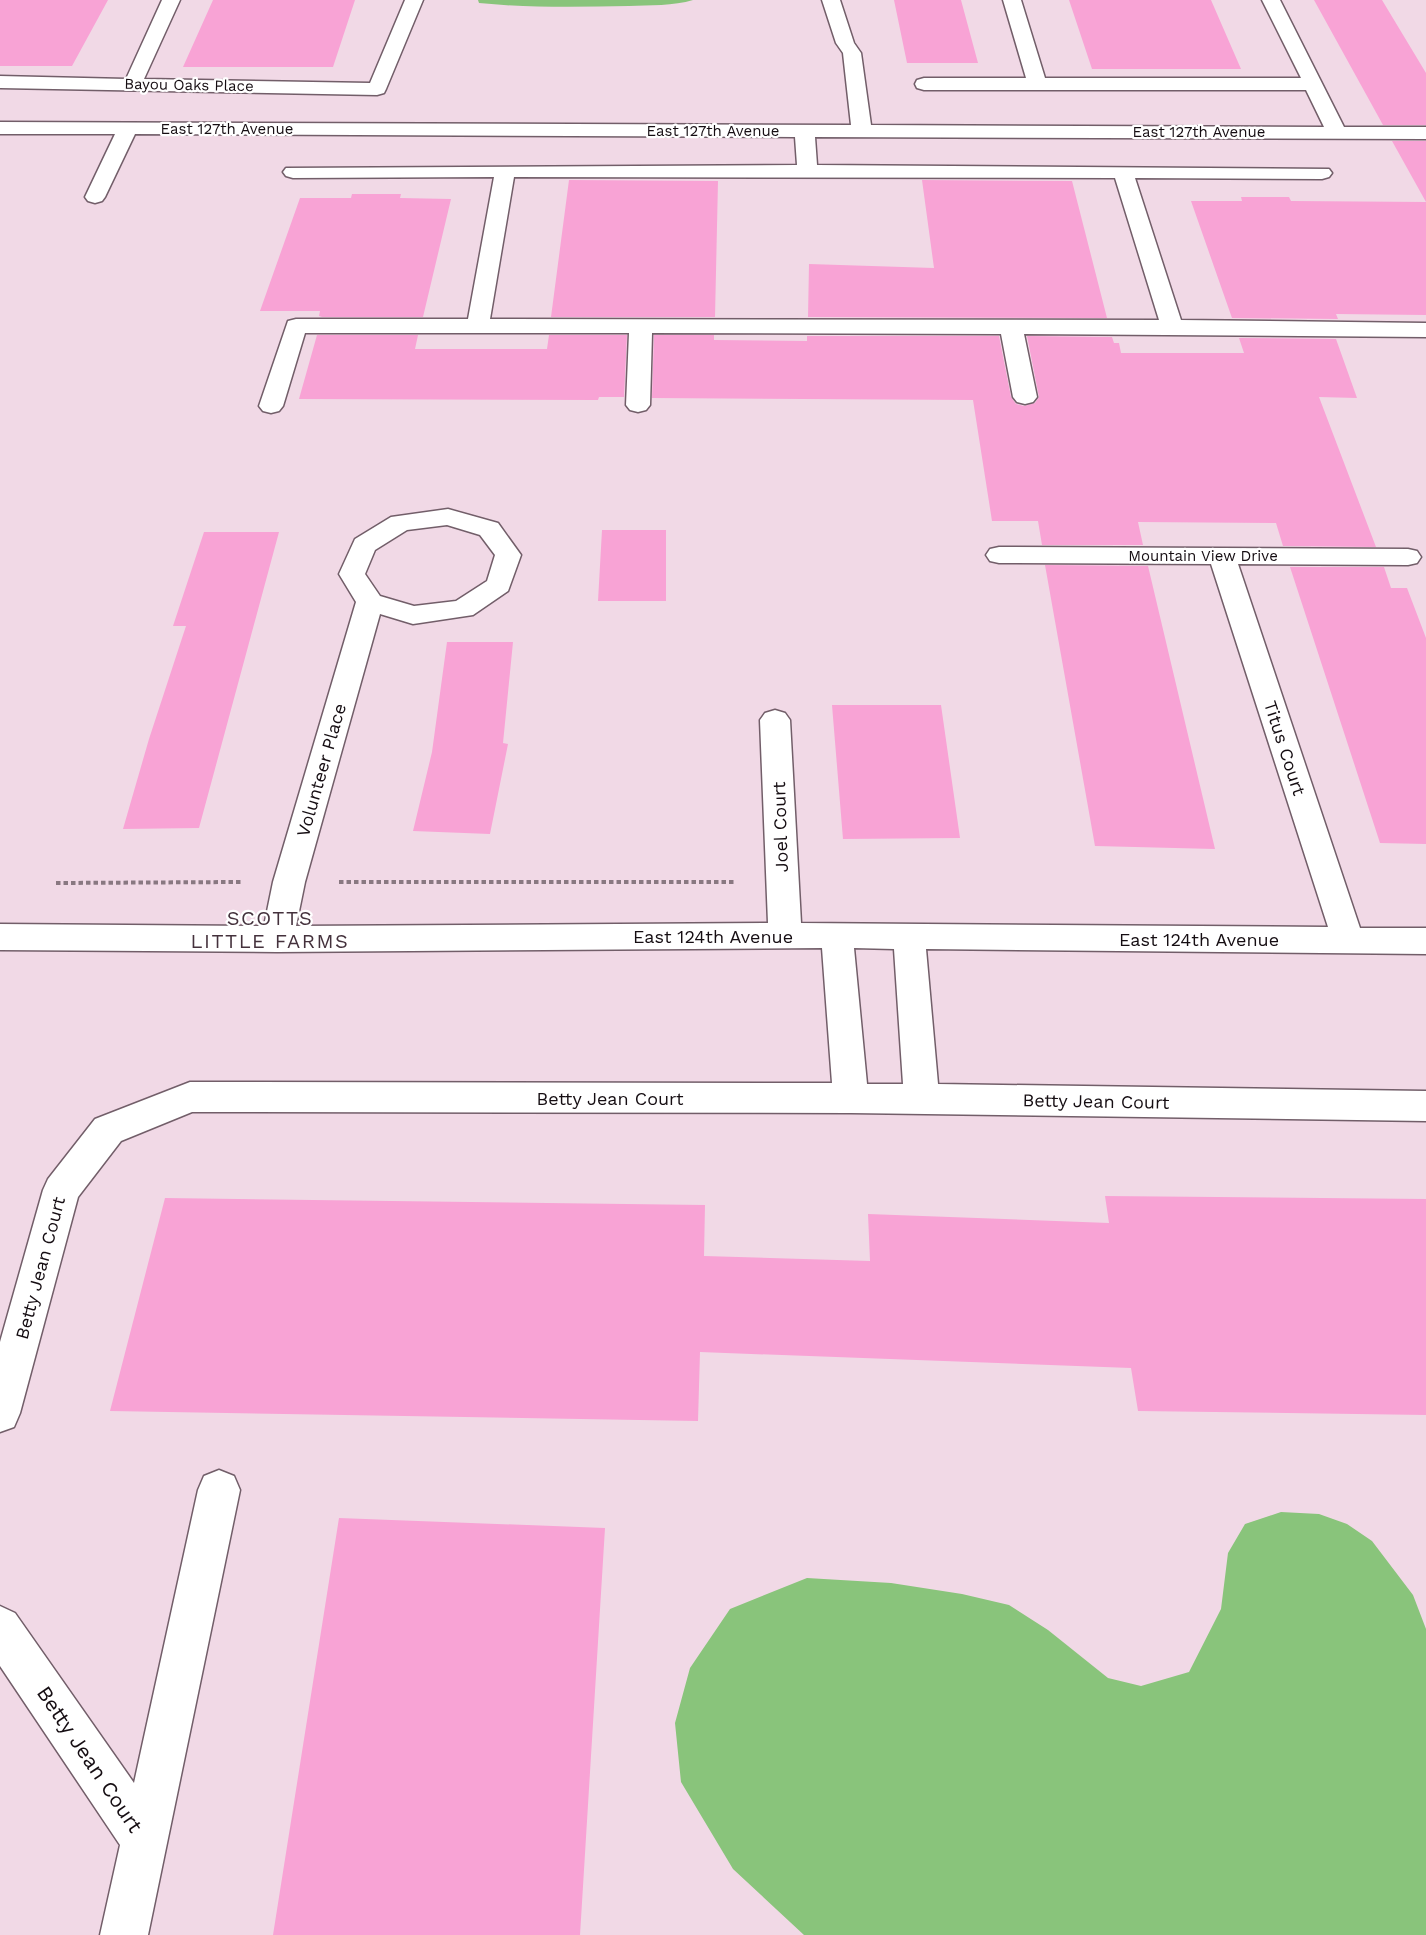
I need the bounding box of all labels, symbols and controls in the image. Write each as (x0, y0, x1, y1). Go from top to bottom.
street label: Bayou Oaks Place (124, 75, 254, 95)
street label: East 127th Avenue (161, 120, 293, 138)
street label: East 127th Avenue (647, 122, 779, 140)
street label: East 127th Avenue (1133, 123, 1265, 141)
street label: Mountain View Drive (1128, 547, 1278, 565)
street label: Titus Court (1260, 698, 1310, 798)
street label: Volunteer Place (292, 701, 350, 839)
street label: Joel Court (768, 781, 792, 873)
district label: SCOTTS LITTLE FARMS (191, 906, 349, 953)
street label: East 124th Avenue (633, 926, 793, 947)
street label: East 124th Avenue (1119, 929, 1279, 950)
street label: Betty Jean Court (537, 1088, 684, 1109)
street label: Betty Jean Court (1022, 1089, 1170, 1113)
street label: Betty Jean Court (11, 1194, 69, 1342)
street label: Betty Jean Court (32, 1681, 148, 1837)

